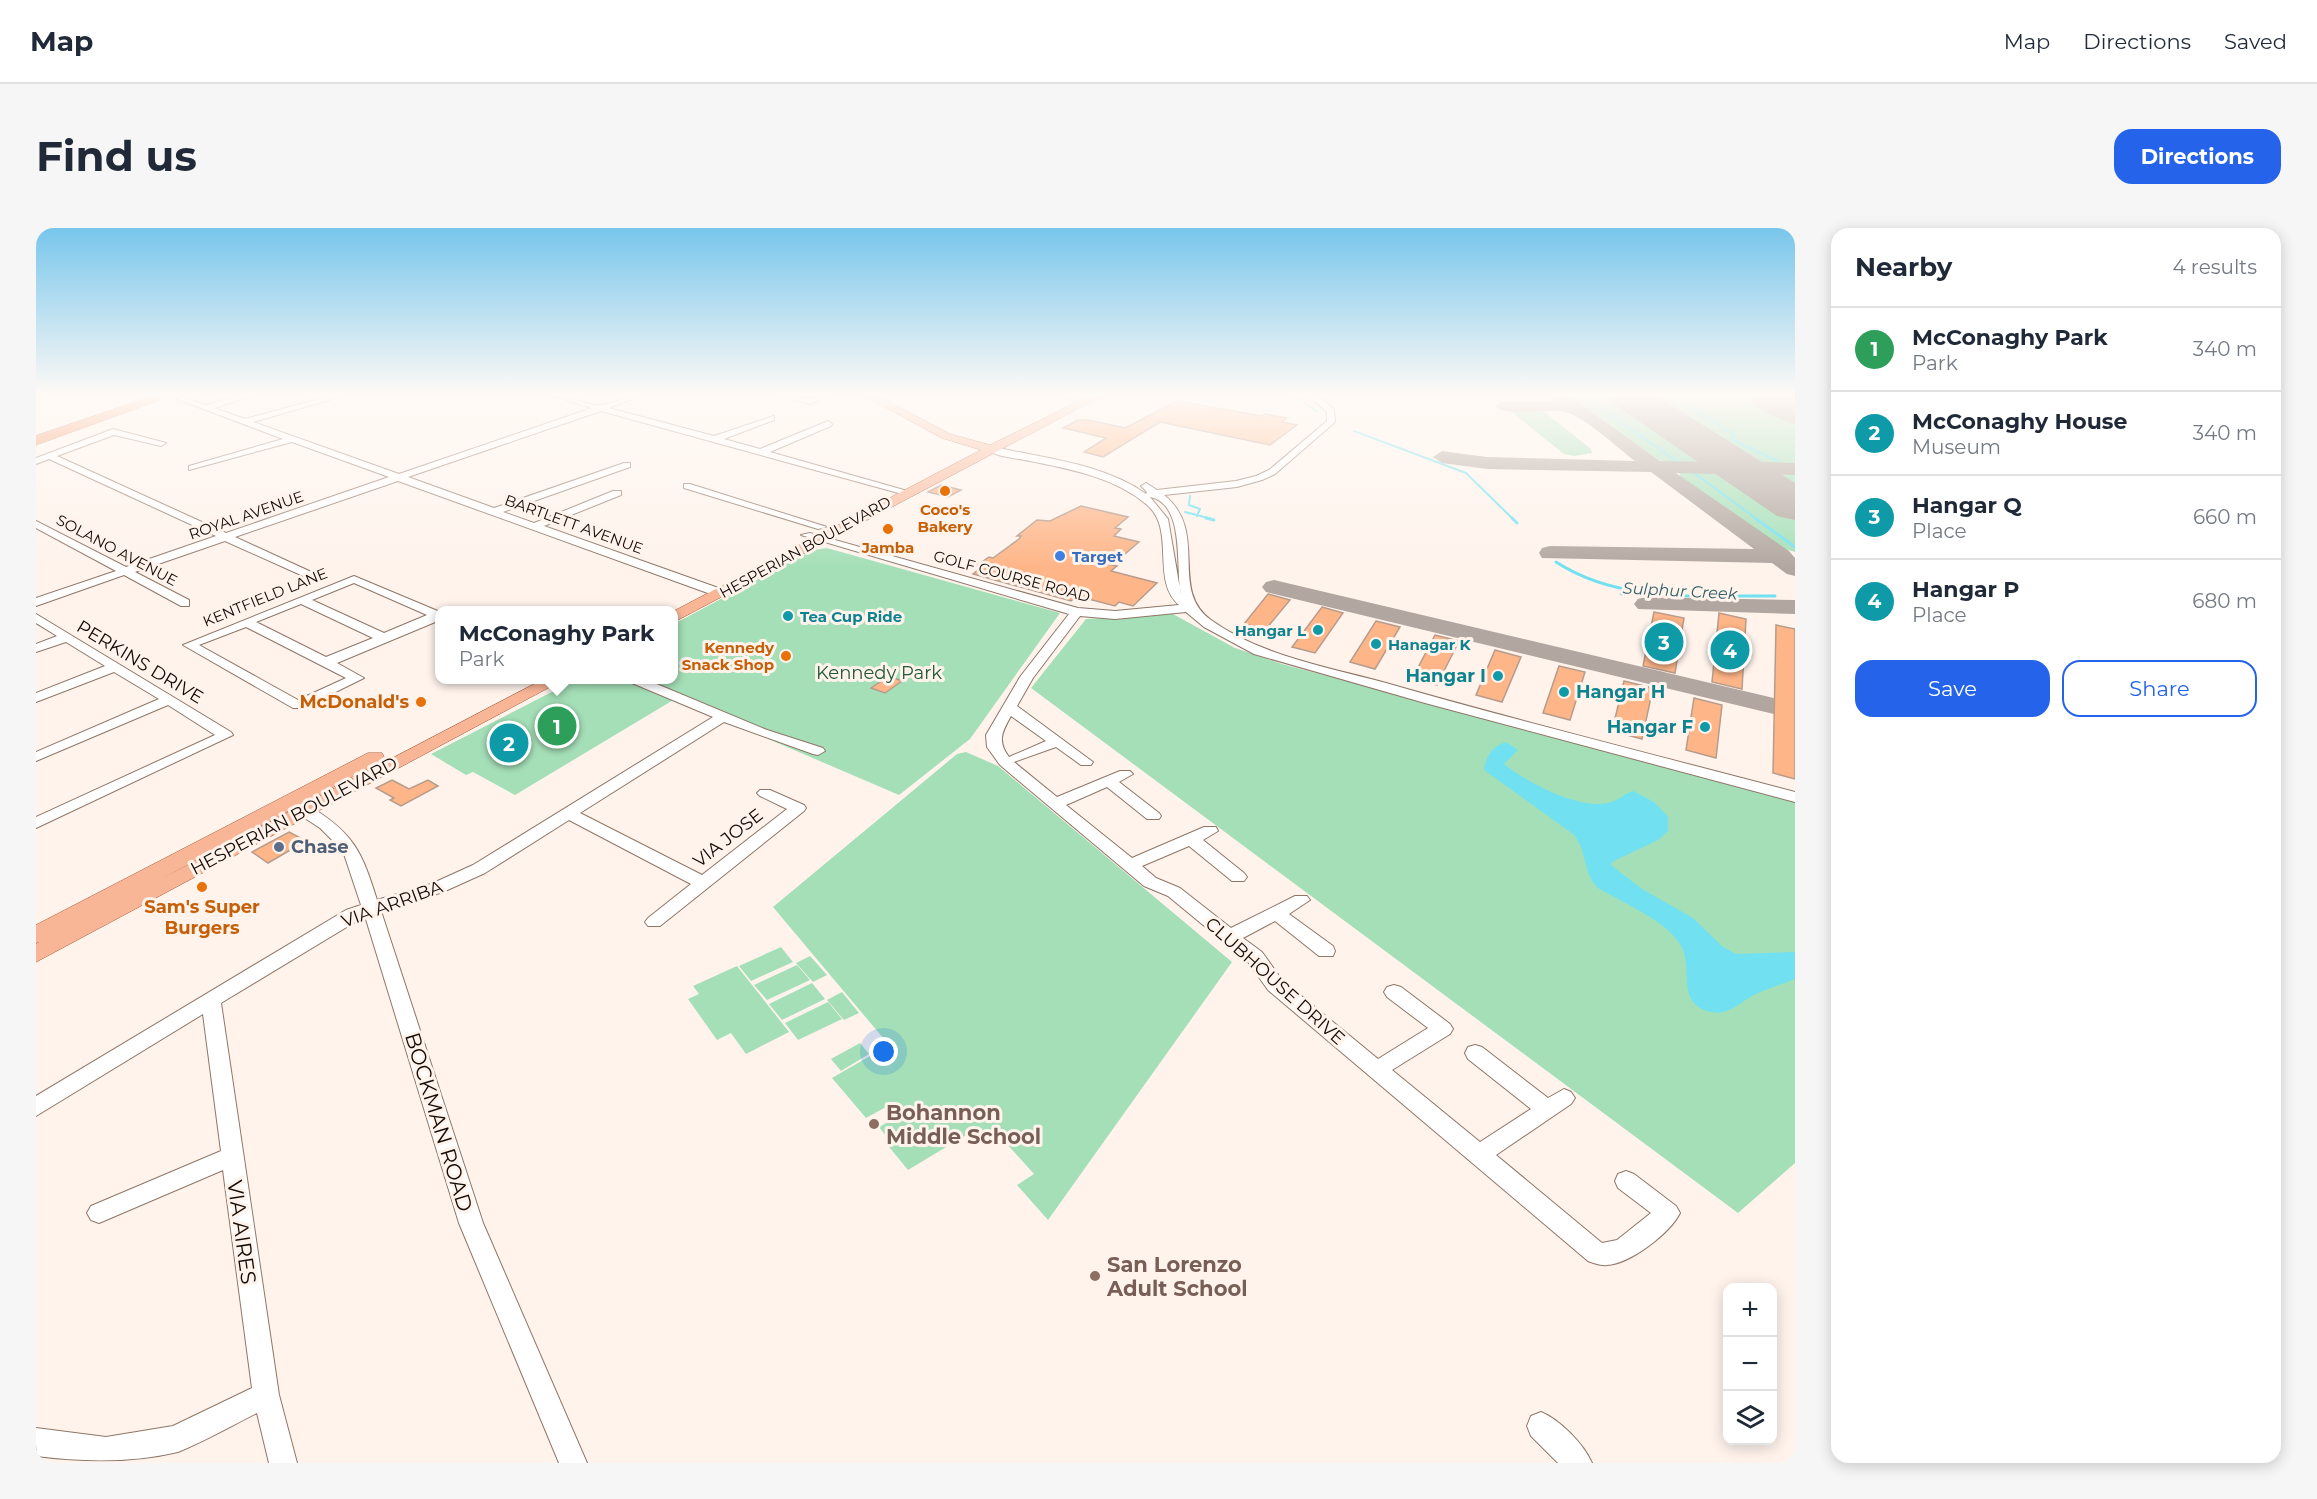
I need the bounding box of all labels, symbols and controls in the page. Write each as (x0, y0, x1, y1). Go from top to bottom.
text: Map (30, 24, 93, 58)
text: Map (2004, 29, 2050, 54)
text: Directions (2083, 29, 2191, 54)
text: Saved (2224, 29, 2287, 54)
button: Directions (2114, 129, 2281, 184)
text: Find us (36, 130, 197, 182)
text: Nearby (1855, 251, 1952, 283)
text: 4 results (2172, 255, 2257, 279)
text: McConaghy Park (1912, 324, 2108, 351)
text: 1 (1871, 337, 1878, 361)
text: 340 m (2193, 337, 2257, 361)
text: Park (1912, 351, 1958, 375)
text: McConaghy House (1912, 408, 2127, 435)
text: 2 (1869, 421, 1880, 445)
text: 340 m (2193, 421, 2257, 445)
text: Museum (1912, 435, 2001, 459)
marker: Coco's Bakery (938, 484, 952, 498)
street label: ROYAL AVENUE (186, 486, 306, 544)
street label: BARTLETT AVENUE (502, 490, 646, 558)
street label: HESPERIAN BOULEVARD (716, 492, 894, 602)
text: Hangar Q (1912, 492, 2022, 519)
place label: Coco's Bakery (917, 500, 974, 536)
text: 3 (1869, 505, 1880, 529)
text: 660 m (2193, 505, 2257, 529)
street label: SOLANO AVENUE (53, 510, 181, 590)
text: Place (1912, 519, 1967, 543)
marker: Jamba (881, 522, 895, 536)
place label: Jamba (861, 538, 914, 557)
street label: GOLF COURSE ROAD (932, 546, 1092, 606)
place label: Target (1072, 547, 1123, 566)
marker: Target (1053, 549, 1067, 563)
street label: KENTFIELD LANE (200, 563, 330, 631)
text: Hangar P (1912, 576, 2019, 603)
water label: Sulphur Creek (1622, 579, 1739, 604)
text: 4 (1868, 589, 1881, 613)
text: 680 m (2192, 589, 2257, 613)
text: Place (1912, 603, 1967, 627)
popup (435, 606, 678, 684)
place label: Tea Cup Ride (800, 607, 902, 626)
marker: Tea Cup Ride (781, 609, 795, 623)
street label: PERKINS DRIVE (73, 616, 207, 708)
text: McConaghy Park (459, 620, 654, 647)
pin: 3 (1644, 620, 1684, 664)
place label: Hangar L (1235, 621, 1306, 640)
marker: Hangar L (1311, 623, 1325, 637)
pin: 4 (1710, 628, 1750, 672)
place label: Hanagar K (1388, 635, 1472, 654)
marker: Hanagar K (1369, 637, 1383, 651)
place label: Kennedy Snack Shop (682, 638, 775, 674)
text: Park (459, 647, 504, 671)
marker: Kennedy Snack Shop (779, 649, 793, 663)
button: Save (1855, 660, 2050, 717)
button: Share (2062, 660, 2257, 717)
park label: Kennedy Park (816, 662, 942, 684)
place label: Hangar I (1405, 665, 1486, 687)
marker: Hangar I (1491, 669, 1505, 683)
place label: Hangar H (1576, 681, 1665, 703)
marker: Hangar H (1557, 685, 1571, 699)
place label: McDonald's (299, 691, 409, 713)
marker: McDonald's (414, 695, 428, 709)
pin: 1 (538, 704, 576, 748)
place label: Hangar F (1607, 716, 1693, 738)
pin: 2 (490, 720, 528, 766)
marker: Hangar F (1698, 720, 1712, 734)
street label: HESPERIAN BOULEVARD (187, 752, 401, 880)
street label: VIA JOSE (689, 804, 767, 872)
place label: Chase (291, 836, 349, 858)
marker: Chase (272, 840, 286, 854)
street label: VIA ARRIBA (338, 875, 446, 932)
marker: Sam's Super Burgers (195, 880, 209, 894)
place label: Sam's Super Burgers (144, 896, 260, 939)
street label: CLUBHOUSE DRIVE (1201, 913, 1349, 1049)
street label: BOCKMAN ROAD (400, 1029, 478, 1215)
your location (869, 1037, 898, 1066)
place label: Bohannon Middle School (886, 1100, 1041, 1149)
marker: Bohannon Middle School (867, 1117, 881, 1131)
street label: VIA AIRES (222, 1178, 262, 1286)
place label: San Lorenzo Adult School (1106, 1252, 1248, 1301)
marker: San Lorenzo Adult School (1088, 1269, 1102, 1283)
map controls (1723, 1283, 1777, 1445)
button: + (1723, 1283, 1777, 1337)
button: − (1723, 1337, 1777, 1391)
button: layers (1723, 1391, 1777, 1445)

